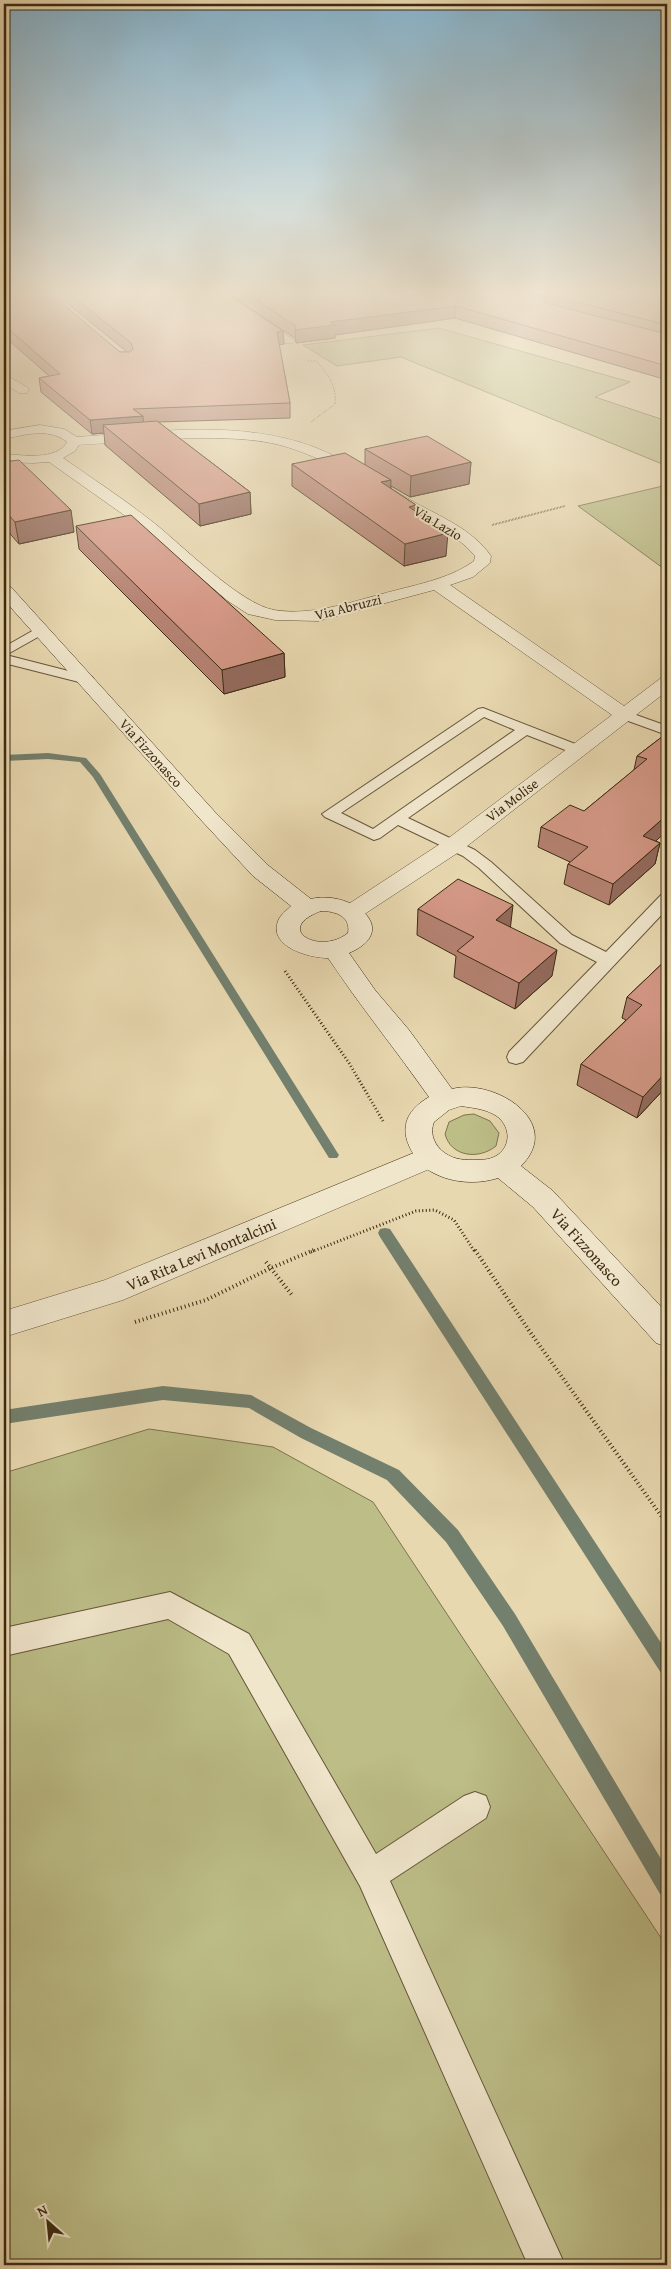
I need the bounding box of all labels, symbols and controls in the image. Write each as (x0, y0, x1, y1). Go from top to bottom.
street label: Via Lazio (410, 501, 466, 545)
street label: Via Abruzzi (313, 589, 384, 625)
street label: Via Fizzonasco (115, 714, 187, 792)
street label: Via Molise (481, 773, 543, 826)
street label: Via Fizzonasco (545, 1202, 629, 1292)
street label: Via Rita Levi Montalcini (122, 1211, 280, 1296)
north arrow (22, 2196, 72, 2246)
text: N (33, 2199, 51, 2221)

